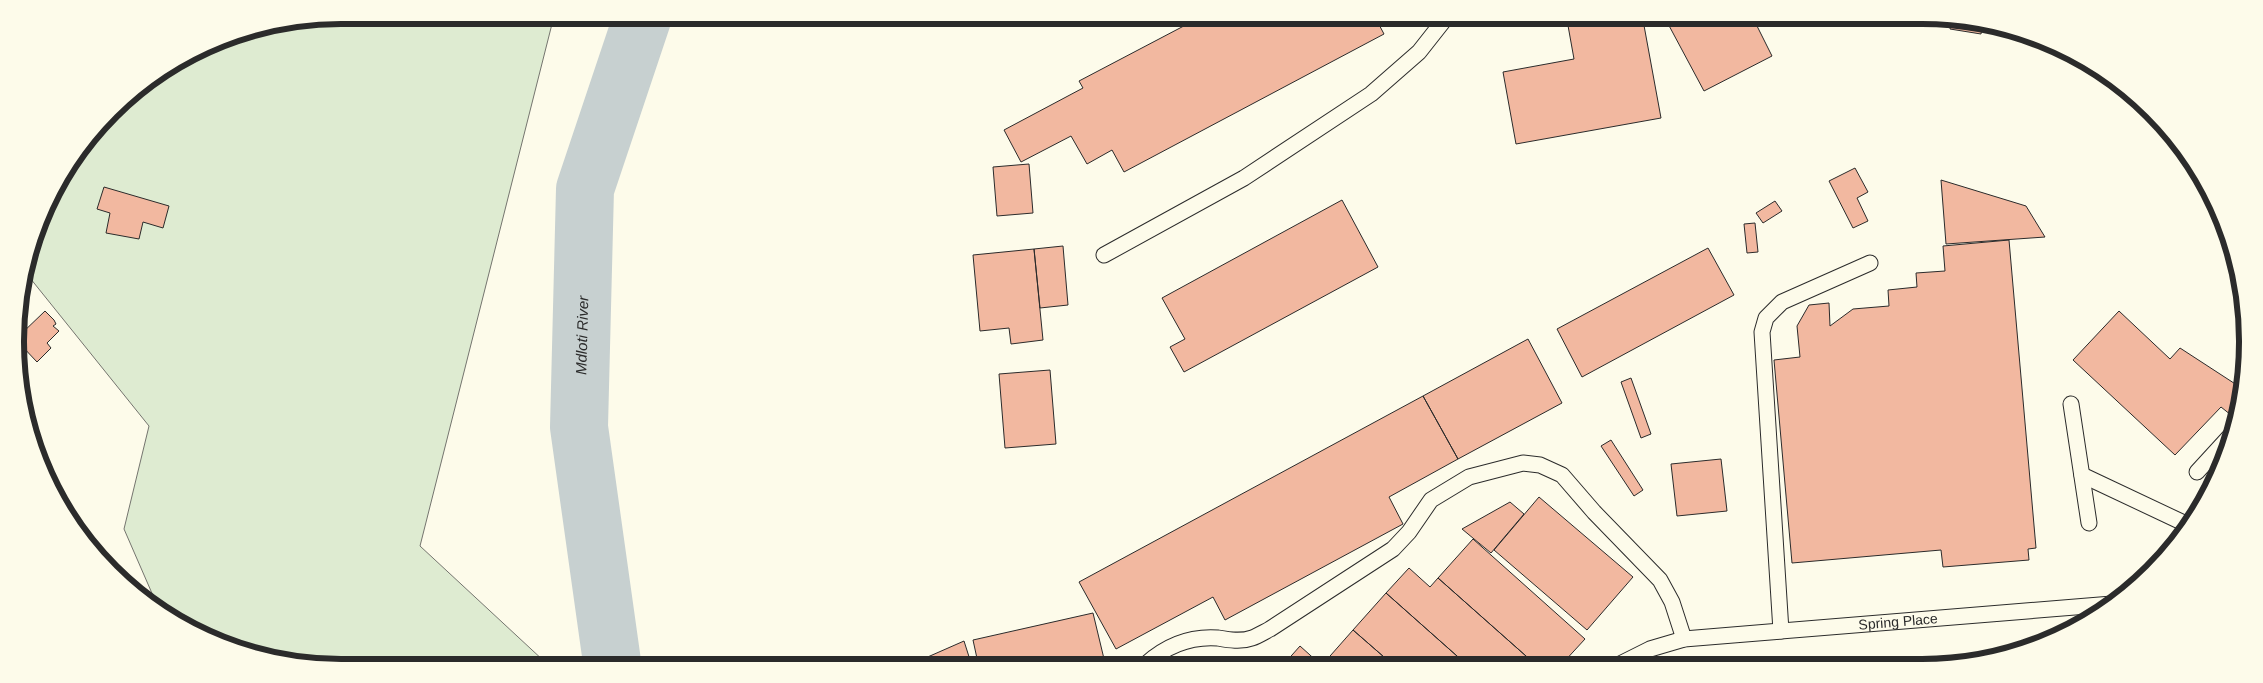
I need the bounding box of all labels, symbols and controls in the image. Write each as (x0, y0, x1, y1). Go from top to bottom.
water label: Mdloti River (572, 295, 591, 375)
street label: Spring Place (1858, 610, 1939, 633)

